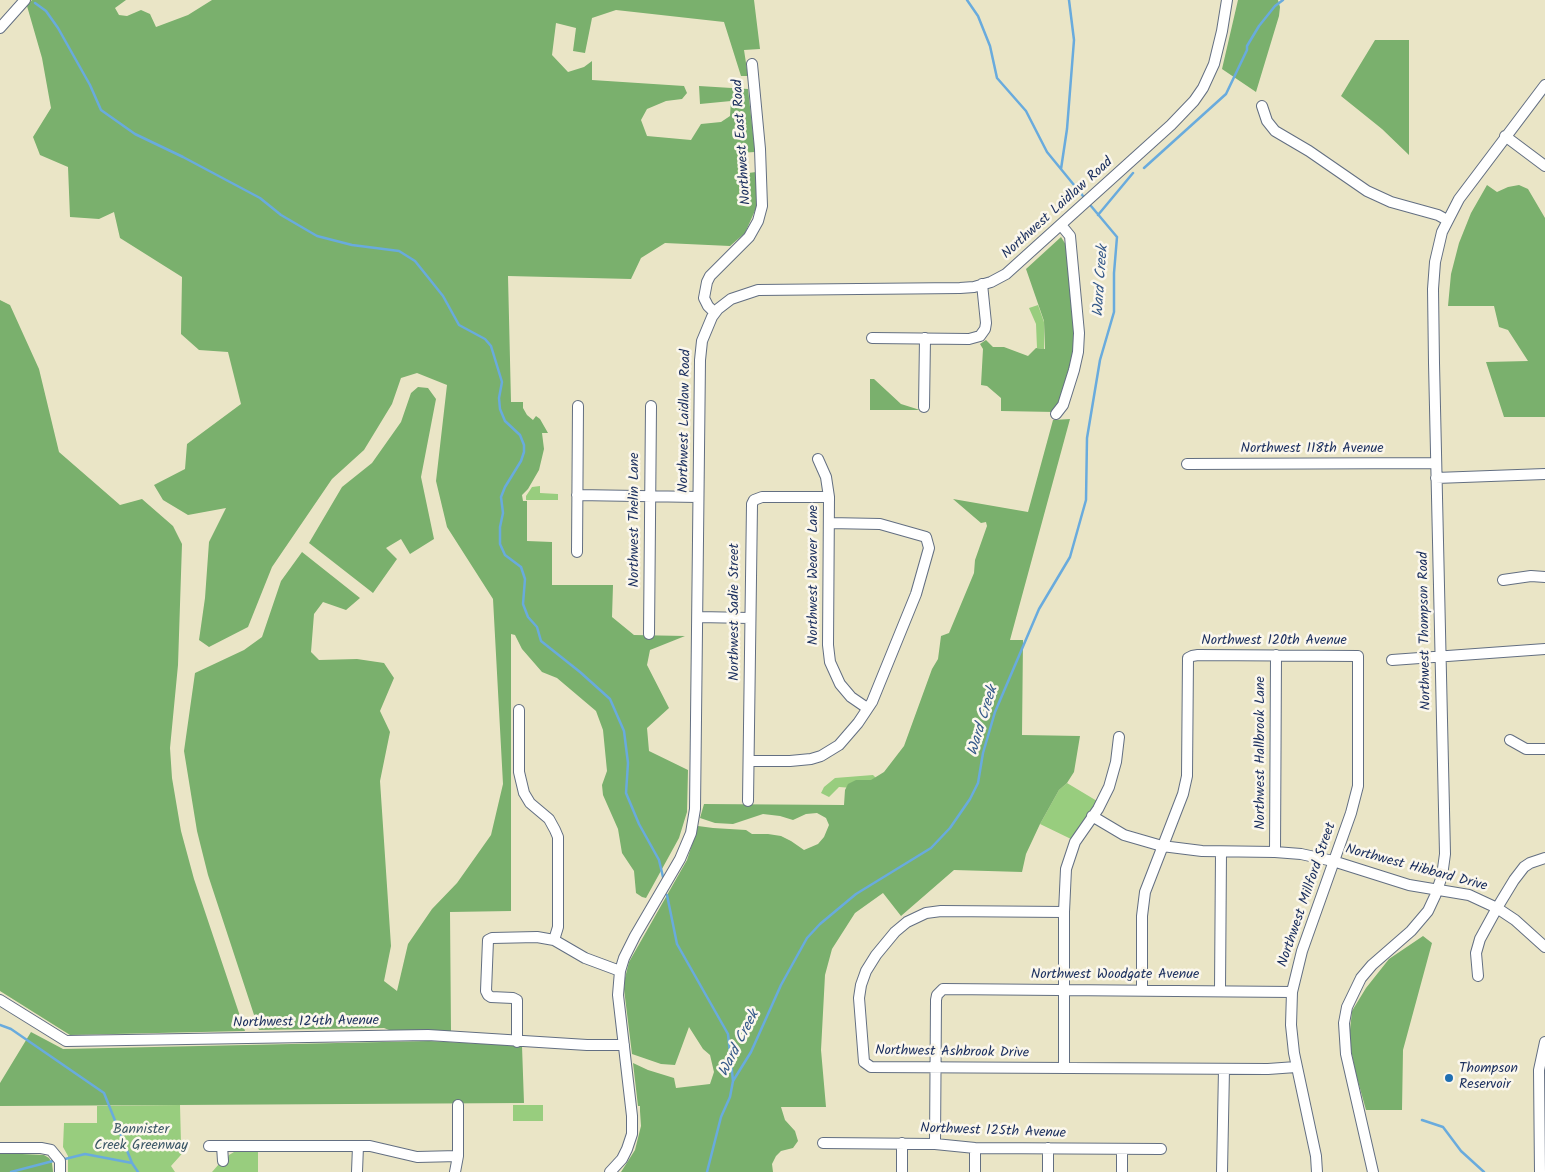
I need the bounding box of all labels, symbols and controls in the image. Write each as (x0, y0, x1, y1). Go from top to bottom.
street label: Northwest East Road (730, 79, 756, 205)
street label: Northwest Laidlaw Road (999, 155, 1117, 263)
water label: Ward Creek (1091, 245, 1113, 317)
street label: Northwest Laidlaw Road (676, 349, 696, 493)
street label: Northwest 118th Avenue (1240, 442, 1384, 458)
street label: Northwest Thelin Lane (628, 452, 644, 588)
street label: Northwest Weaver Lane (807, 505, 823, 645)
street label: Northwest Sadie Street (728, 543, 744, 681)
street label: Northwest Thompson Road (1416, 552, 1436, 710)
street label: Northwest 120th Avenue (1201, 634, 1347, 650)
street label: Northwest Hallbrook Lane (1254, 676, 1270, 830)
water label: Ward Creek (965, 684, 1003, 758)
street label: Northwest Millford Street (1275, 821, 1341, 969)
street label: Northwest Hibbard Drive (1343, 842, 1489, 896)
street label: Northwest Woodgate Avenue (1031, 968, 1199, 984)
water label: Ward Creek (716, 1008, 764, 1080)
street label: Northwest 124th Avenue (233, 1013, 379, 1033)
street label: Northwest Ashbrook Drive (875, 1043, 1029, 1063)
place label: Thompson Reservoir (1459, 1062, 1518, 1094)
marker: Thompson Reservoir (1443, 1072, 1455, 1084)
street label: Northwest 125th Avenue (920, 1121, 1066, 1143)
park label: Bannister Creek Greenway (94, 1123, 188, 1156)

